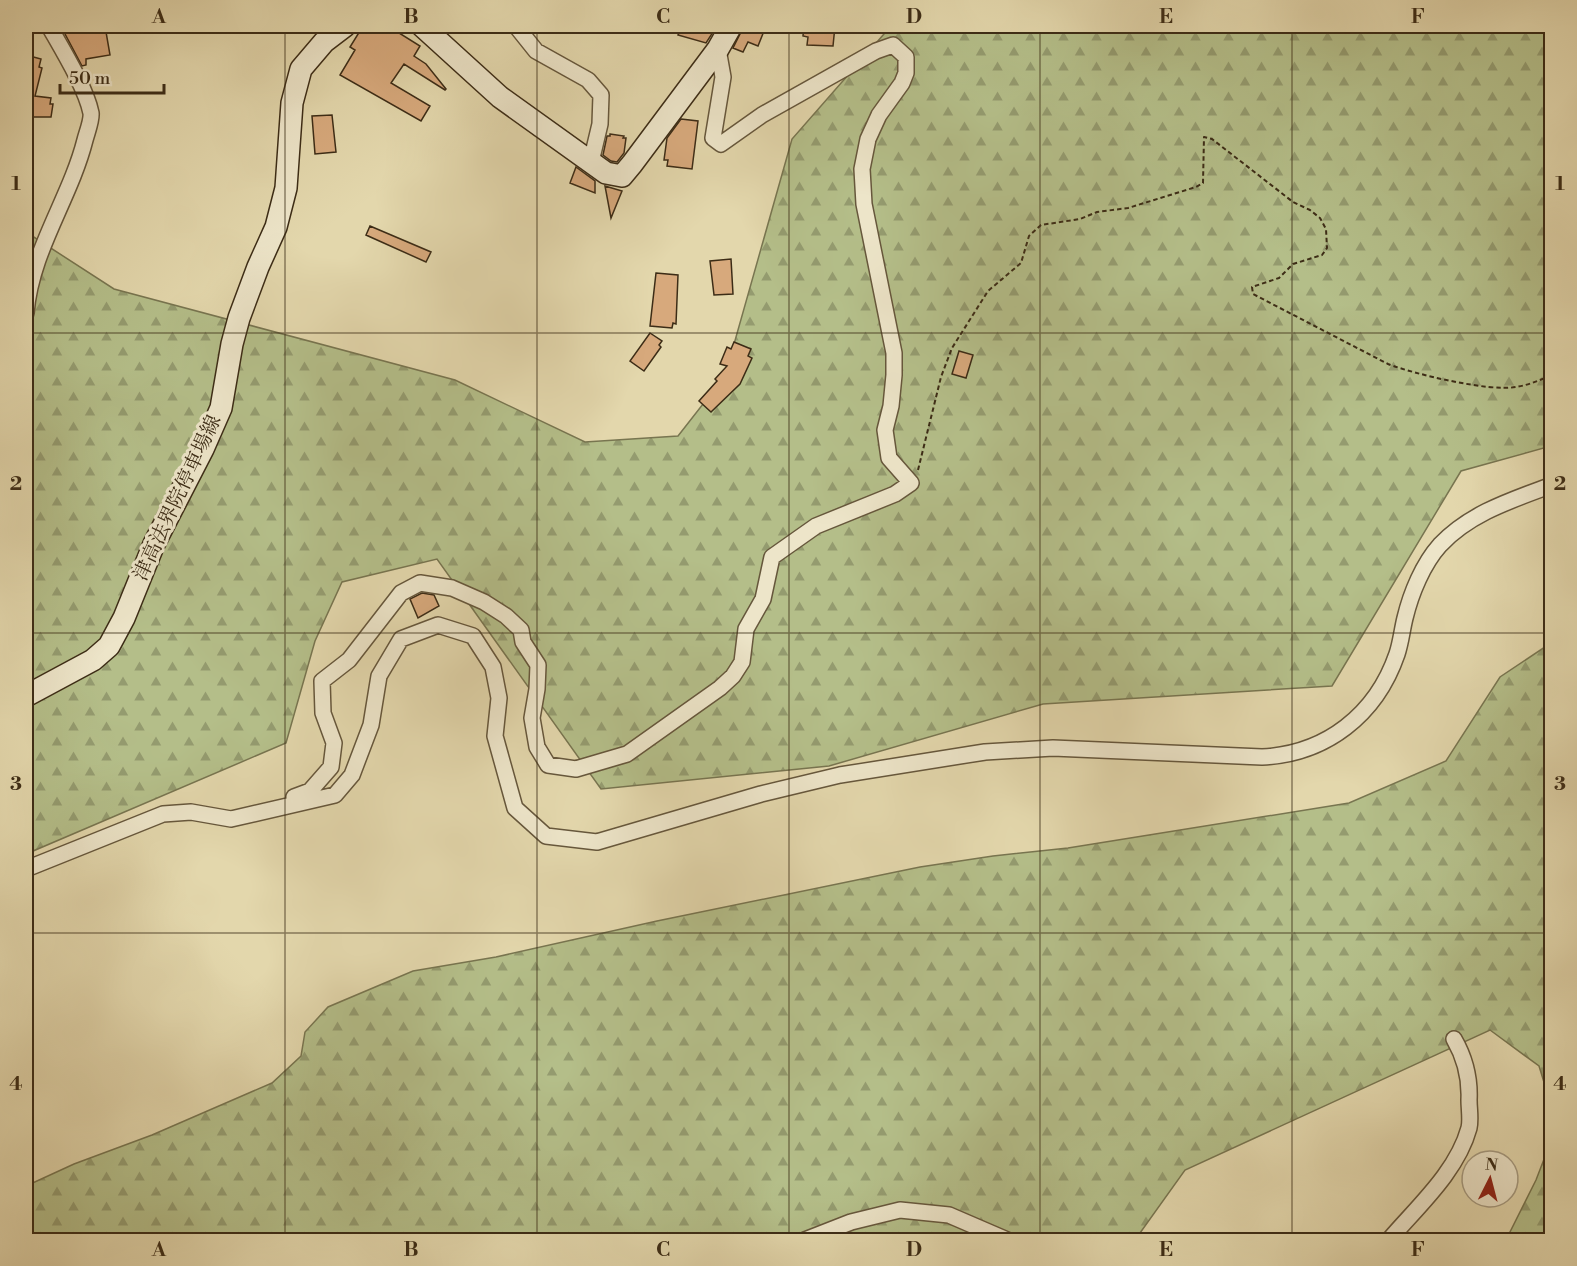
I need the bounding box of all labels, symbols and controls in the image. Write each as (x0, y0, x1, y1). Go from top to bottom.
text: A (151, 5, 167, 30)
text: B (403, 5, 419, 30)
text: C (656, 5, 670, 30)
text: D (906, 5, 922, 30)
text: E (1159, 5, 1173, 30)
text: F (1411, 5, 1425, 30)
scale bar (60, 57, 164, 95)
text: 50 m (69, 67, 111, 90)
text: 1 (11, 172, 21, 197)
text: 1 (1555, 172, 1565, 197)
street label: 津高法界院停車場線 (129, 411, 227, 585)
text: 2 (10, 472, 22, 497)
text: 2 (1554, 472, 1566, 497)
text: 3 (10, 772, 22, 797)
text: 3 (1554, 772, 1566, 797)
text: 4 (9, 1072, 23, 1097)
text: 4 (1553, 1072, 1567, 1097)
north arrow (1460, 1149, 1520, 1209)
text: N (1484, 1154, 1499, 1176)
text: A (151, 1238, 167, 1263)
text: B (403, 1238, 419, 1263)
text: C (656, 1238, 670, 1263)
text: D (906, 1238, 922, 1263)
text: E (1159, 1238, 1173, 1263)
text: F (1411, 1238, 1425, 1263)

